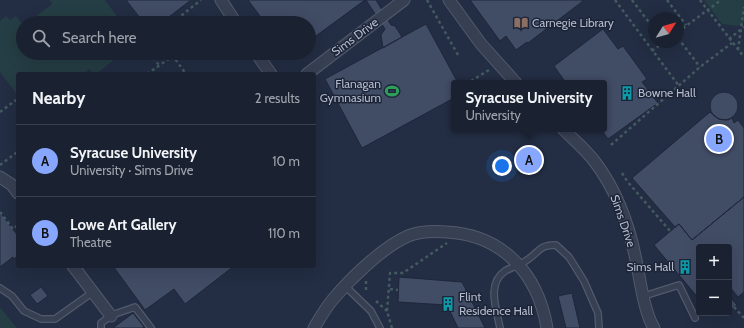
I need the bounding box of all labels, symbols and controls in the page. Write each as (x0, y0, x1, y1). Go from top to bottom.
north arrow (648, 12, 684, 48)
street label: Sims Drive (328, 14, 381, 59)
library icon: Carnegie Library (513, 15, 529, 31)
place label: Carnegie Library (532, 15, 614, 30)
search box (16, 16, 316, 60)
icon: search (30, 27, 52, 49)
text: Search here (62, 29, 137, 47)
place label: Flanagan Gymnasium (320, 76, 381, 105)
popup (451, 80, 607, 132)
sports icon: Flanagan Gymnasium (384, 83, 400, 99)
building icon: Bowne Hall (619, 85, 635, 101)
place label: Bowne Hall (638, 85, 696, 100)
text: Nearby (32, 88, 85, 108)
text: Syracuse University (465, 89, 593, 107)
text: 2 results (255, 90, 300, 106)
text: University (465, 107, 521, 123)
pin: B (706, 124, 732, 154)
text: Syracuse University (70, 144, 197, 162)
pin: A (516, 145, 542, 175)
text: A (41, 153, 49, 169)
text: 10 m (272, 153, 300, 169)
your location (492, 156, 512, 176)
text: University · Sims Drive (70, 162, 193, 178)
street label: Sims Drive (607, 193, 639, 249)
text: Lowe Art Gallery (70, 216, 177, 234)
text: B (41, 225, 49, 241)
text: 110 m (268, 225, 300, 241)
text: Theatre (70, 234, 112, 250)
map controls (696, 244, 732, 316)
button: + (696, 244, 732, 280)
place label: Sims Hall (627, 259, 674, 274)
building icon: Sims Hall (677, 259, 693, 275)
button: − (696, 280, 732, 316)
place label: Flint Residence Hall (459, 289, 533, 318)
building icon: Flint Residence Hall (440, 296, 456, 312)

